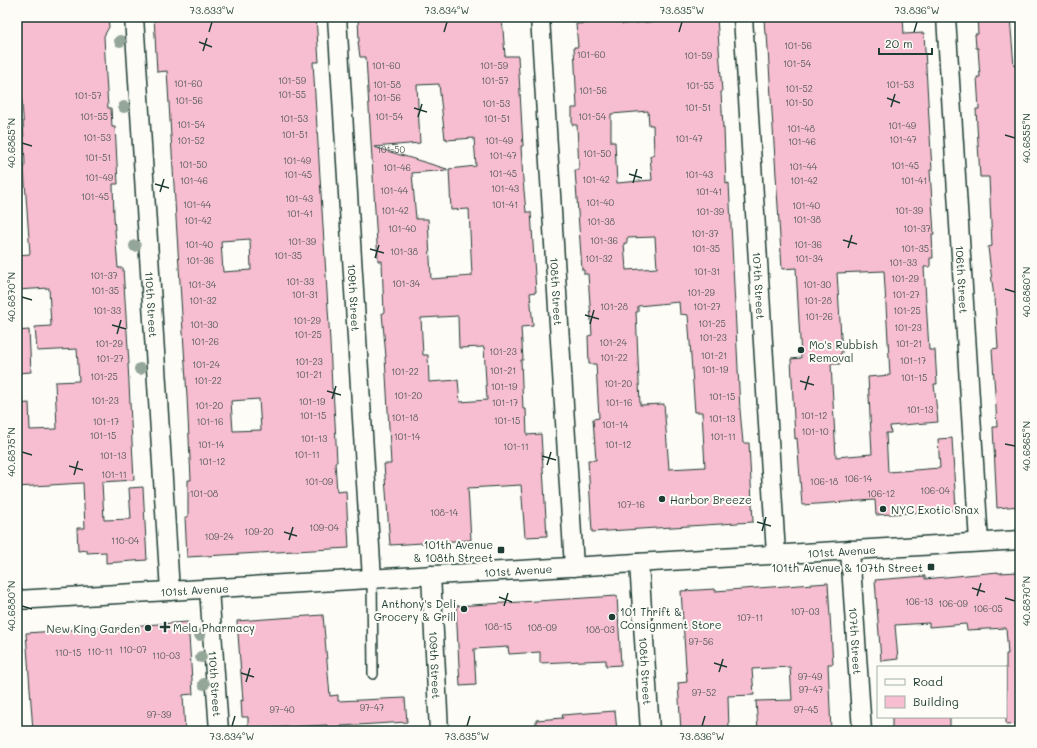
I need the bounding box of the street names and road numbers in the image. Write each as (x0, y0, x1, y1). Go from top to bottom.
street label: 106th Street (953, 245, 972, 314)
street label: 107th Street (750, 251, 769, 320)
street label: 108th Street (547, 257, 567, 326)
street label: 109th Street (345, 263, 364, 332)
street label: 110th Street (142, 271, 162, 338)
street label: 101st Avenue (807, 541, 876, 560)
street label: 101st Avenue (483, 560, 553, 580)
street label: 101st Avenue (160, 580, 229, 599)
street label: 107th Street (846, 607, 866, 675)
street label: 109th Street (426, 631, 445, 699)
street label: 108th Street (636, 636, 656, 705)
street label: 110th Street (206, 650, 225, 718)

